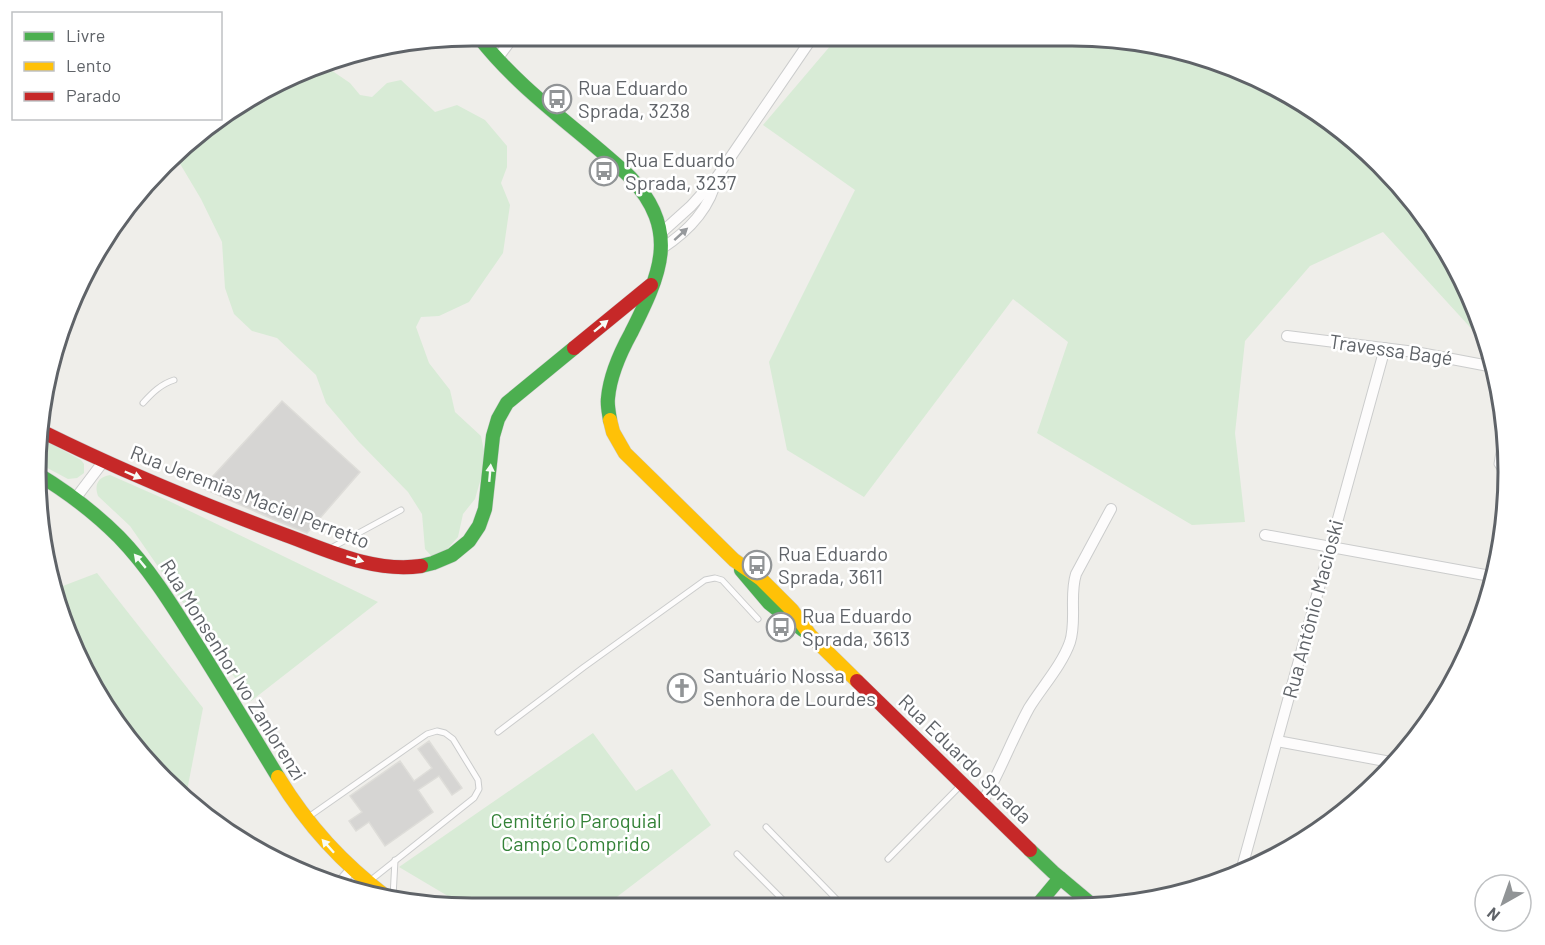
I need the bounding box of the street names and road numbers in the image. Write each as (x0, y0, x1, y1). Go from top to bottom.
street label: Travessa Bagé (1328, 328, 1454, 370)
street label: Rua Jeremias Maciel Perretto (127, 439, 373, 553)
street label: Rua Antônio Macioski (1277, 517, 1347, 701)
street label: Rua Monsenhor Ivo Zanlorenzi (156, 554, 312, 785)
street label: Rua Eduardo Sprada (894, 689, 1037, 828)

